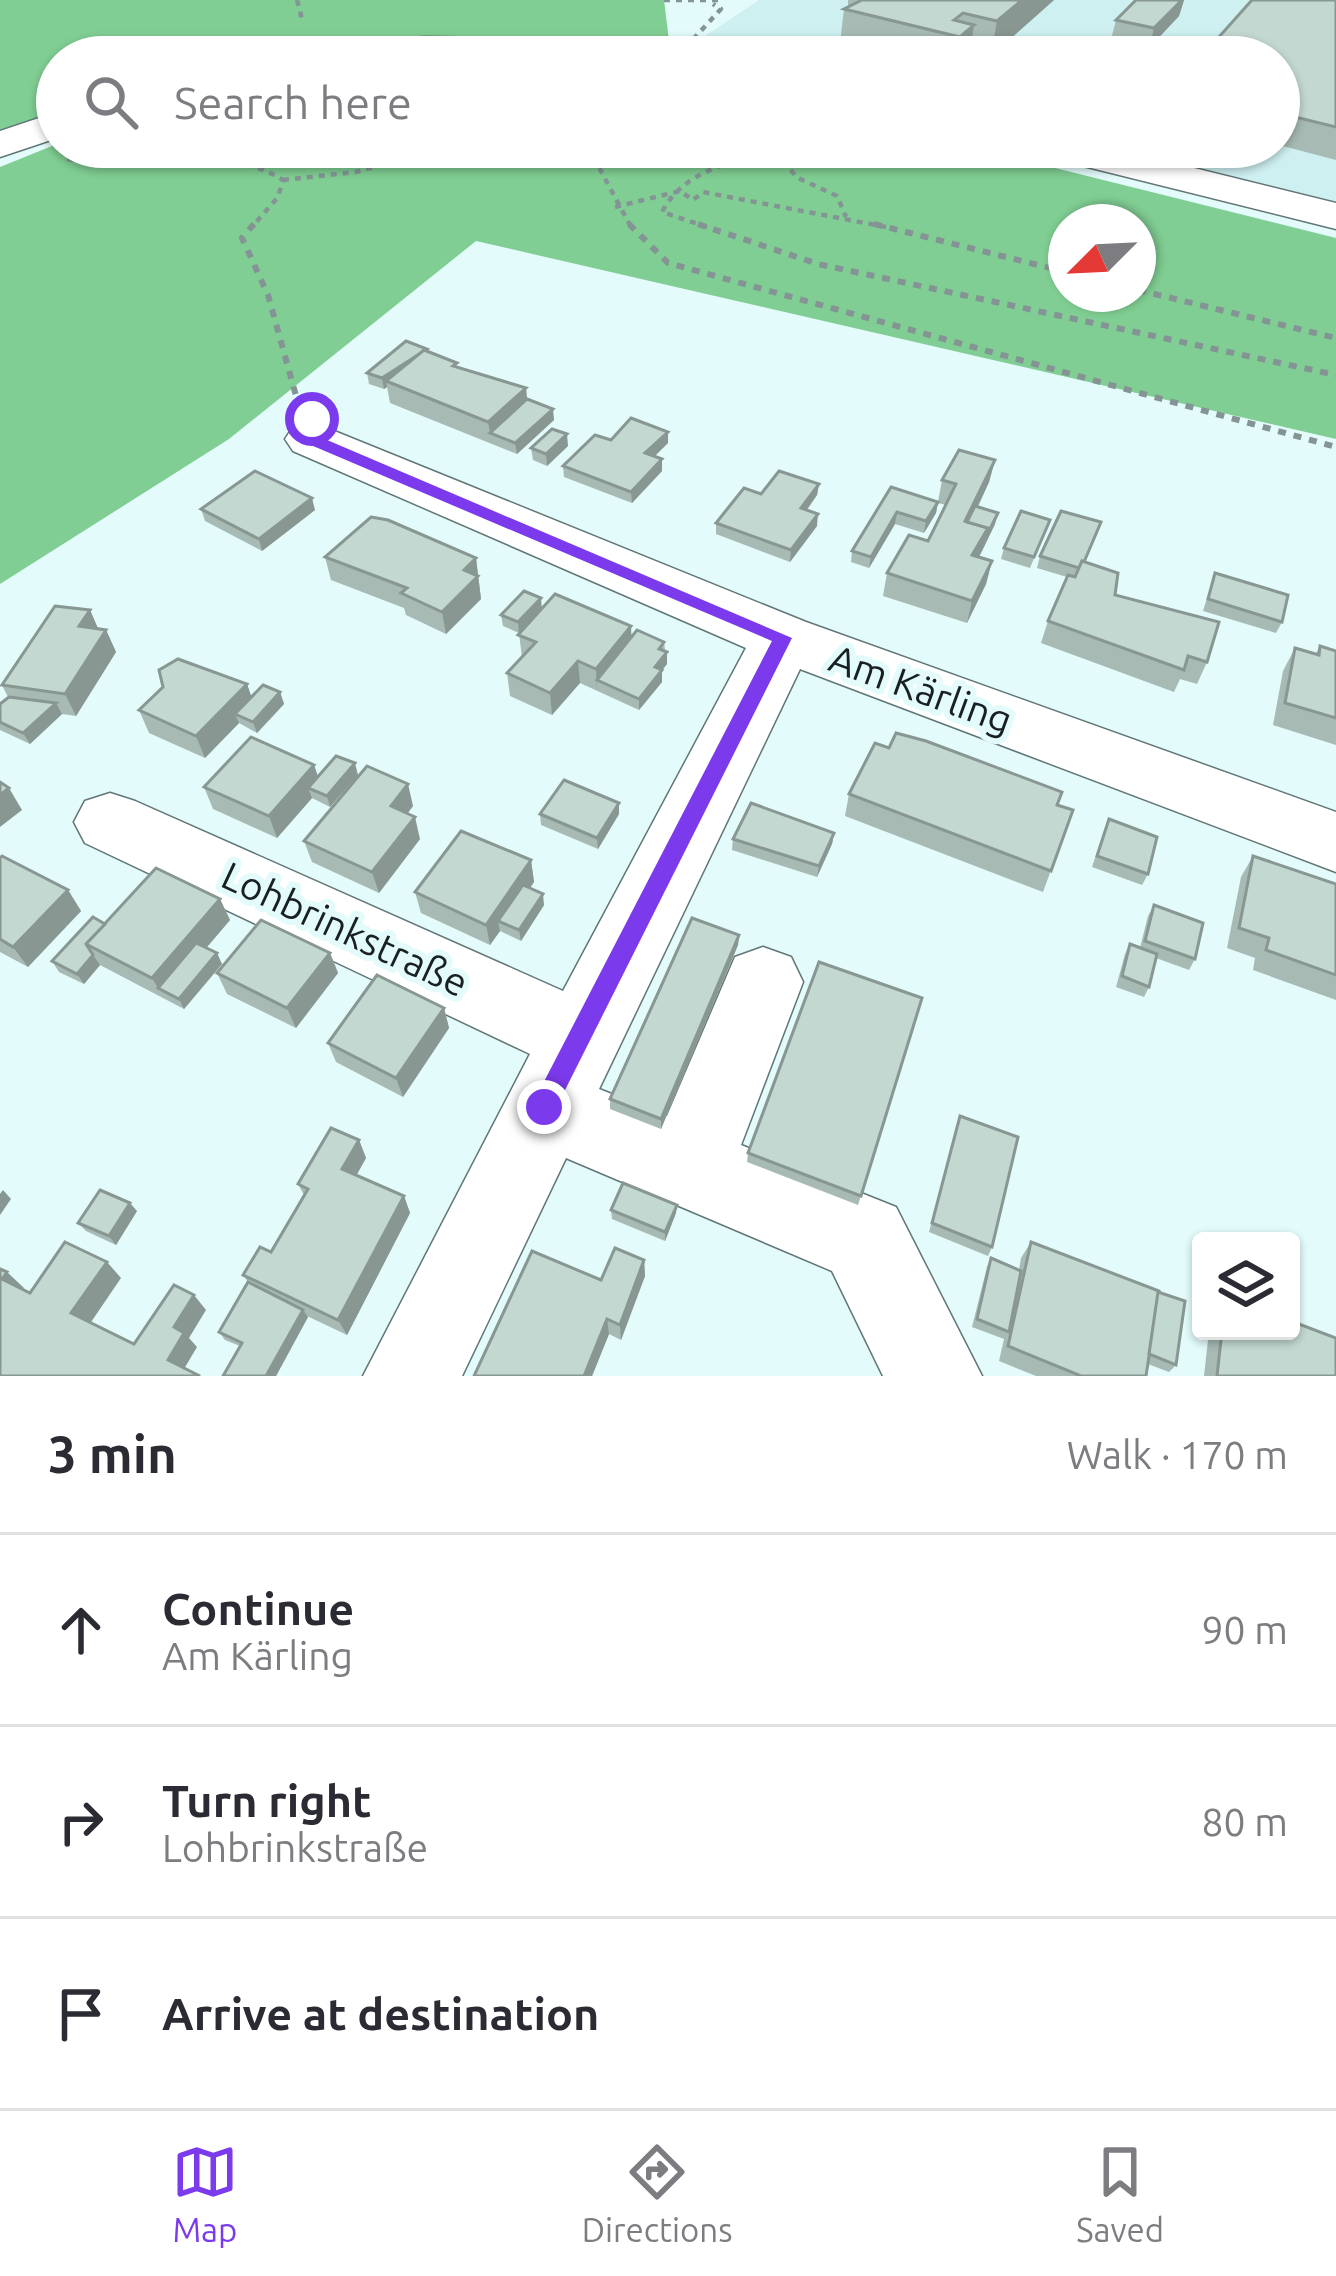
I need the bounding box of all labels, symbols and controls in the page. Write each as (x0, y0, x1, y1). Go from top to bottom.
search box (36, 36, 1300, 168)
icon: search (78, 69, 144, 135)
text: Search here (174, 77, 412, 128)
north arrow (1048, 204, 1156, 312)
route start (285, 392, 339, 446)
street label: Am Kärling (824, 636, 1018, 741)
street label: Lohbrinkstraße (216, 853, 475, 1004)
route end (517, 1080, 571, 1134)
map controls (1192, 1232, 1300, 1340)
button: layers (1192, 1232, 1300, 1340)
text: 3 min (48, 1425, 177, 1483)
text: Walk · 170 m (1067, 1433, 1288, 1476)
text: Continue (162, 1583, 354, 1634)
icon: ahead (48, 1597, 114, 1663)
text: 90 m (1201, 1608, 1288, 1651)
text: Am Kärling (162, 1634, 353, 1677)
text: Turn right (162, 1775, 371, 1826)
icon: right (48, 1789, 114, 1855)
text: 80 m (1201, 1800, 1288, 1843)
text: Lohbrinkstraße (162, 1826, 428, 1869)
icon: arrive (48, 1981, 114, 2047)
text: Arrive at destination (162, 1988, 599, 2039)
tab: Map (172, 2139, 238, 2248)
tab: Directions (582, 2139, 732, 2248)
tab: Saved (1076, 2139, 1164, 2248)

